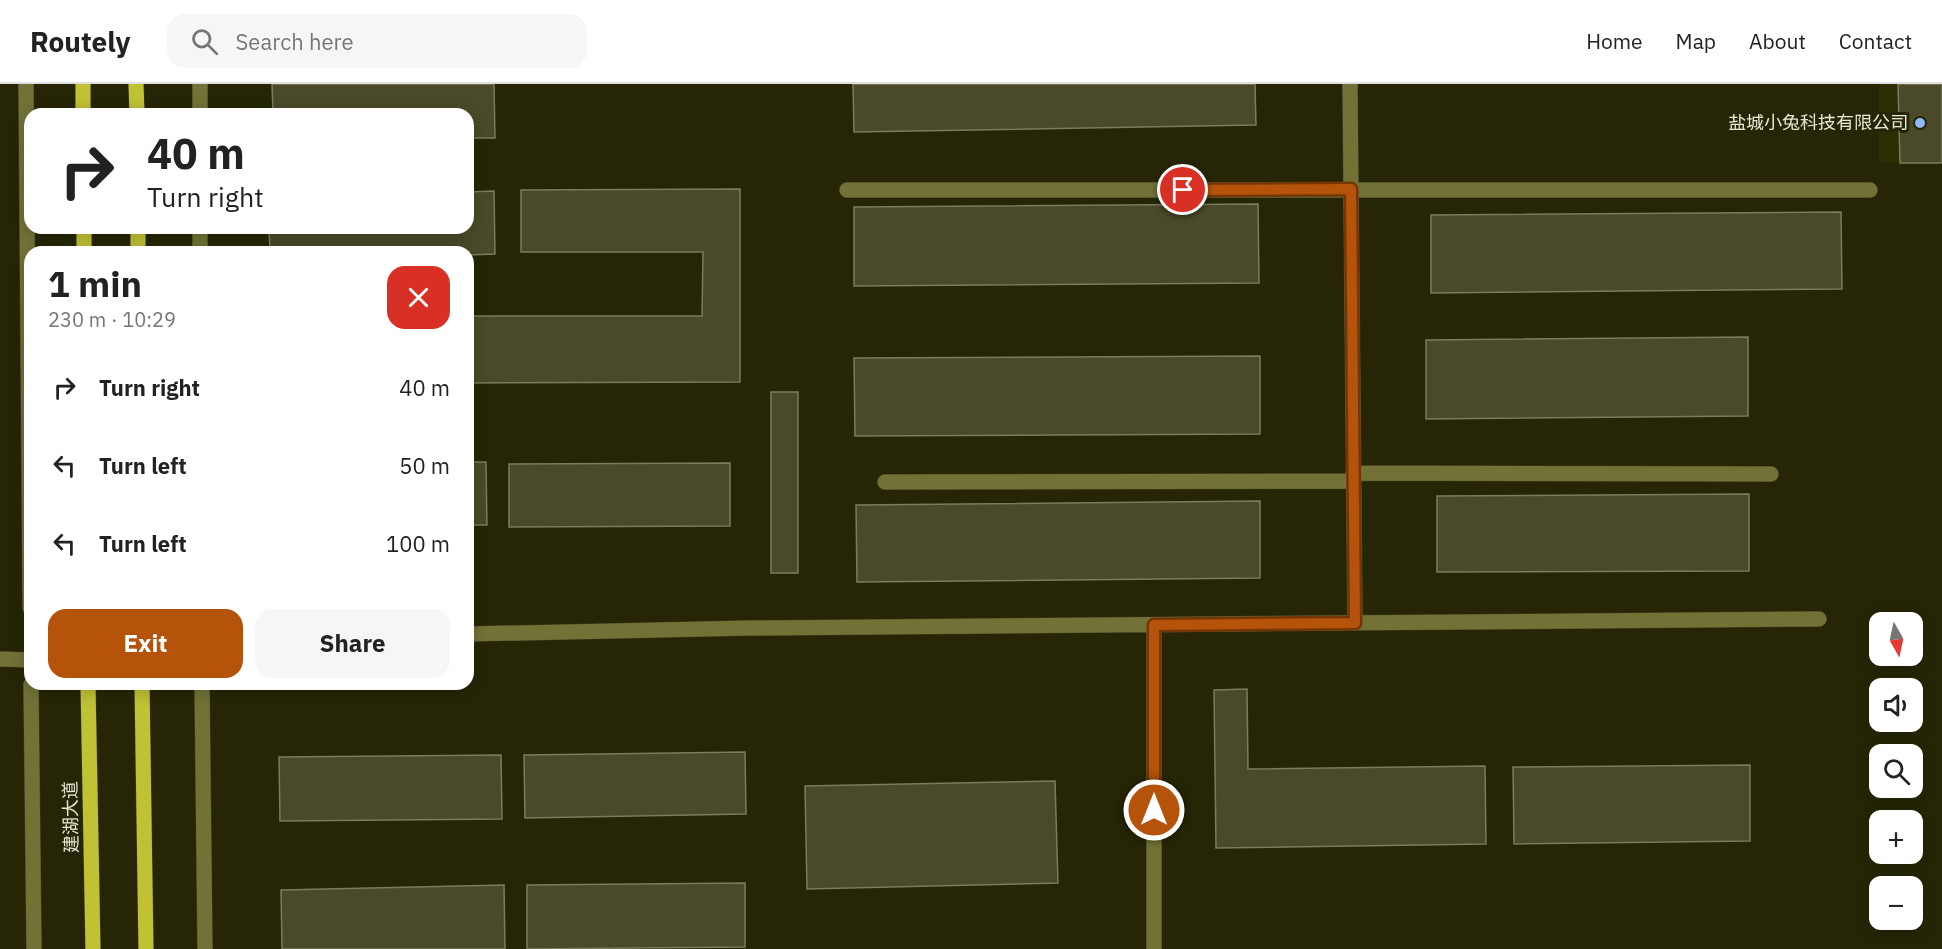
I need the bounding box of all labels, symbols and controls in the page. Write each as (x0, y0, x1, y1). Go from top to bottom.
search box (167, 14, 587, 68)
text: Routely (30, 23, 131, 60)
icon: search (188, 25, 221, 58)
text: Search here (236, 27, 354, 56)
text: Home (1586, 27, 1643, 55)
text: Map (1676, 27, 1716, 55)
text: About (1749, 27, 1806, 55)
text: Contact (1839, 27, 1912, 55)
place label: 盐城小兔科技有限公司 (1728, 111, 1908, 134)
marker: 盐城小兔科技有限公司 (1913, 116, 1927, 130)
text: 40 m (147, 126, 245, 181)
icon: right (48, 132, 126, 210)
pin (1157, 164, 1208, 215)
icon: arrive (1166, 173, 1199, 206)
text: Turn right (147, 179, 264, 214)
text: 1 min (48, 260, 142, 307)
button: close (387, 266, 450, 329)
text: 230 m · 10:29 (48, 306, 176, 333)
icon: right (48, 371, 81, 404)
text: Turn right (99, 373, 200, 402)
text: 40 m (399, 373, 450, 402)
icon: left (48, 449, 81, 482)
text: Turn left (99, 451, 187, 480)
text: 50 m (399, 451, 450, 480)
icon: left (48, 527, 81, 560)
text: Turn left (99, 529, 187, 558)
text: 100 m (386, 529, 450, 558)
button: Exit (48, 609, 243, 678)
button: Share (255, 609, 450, 678)
north arrow (1869, 612, 1923, 666)
map controls (1869, 612, 1923, 930)
button: sound (1869, 678, 1923, 732)
button: search (1869, 744, 1923, 798)
position arrow (1122, 778, 1186, 842)
street label: 建湖大道 (58, 781, 83, 853)
button: + (1869, 810, 1923, 864)
button: − (1869, 876, 1923, 930)

